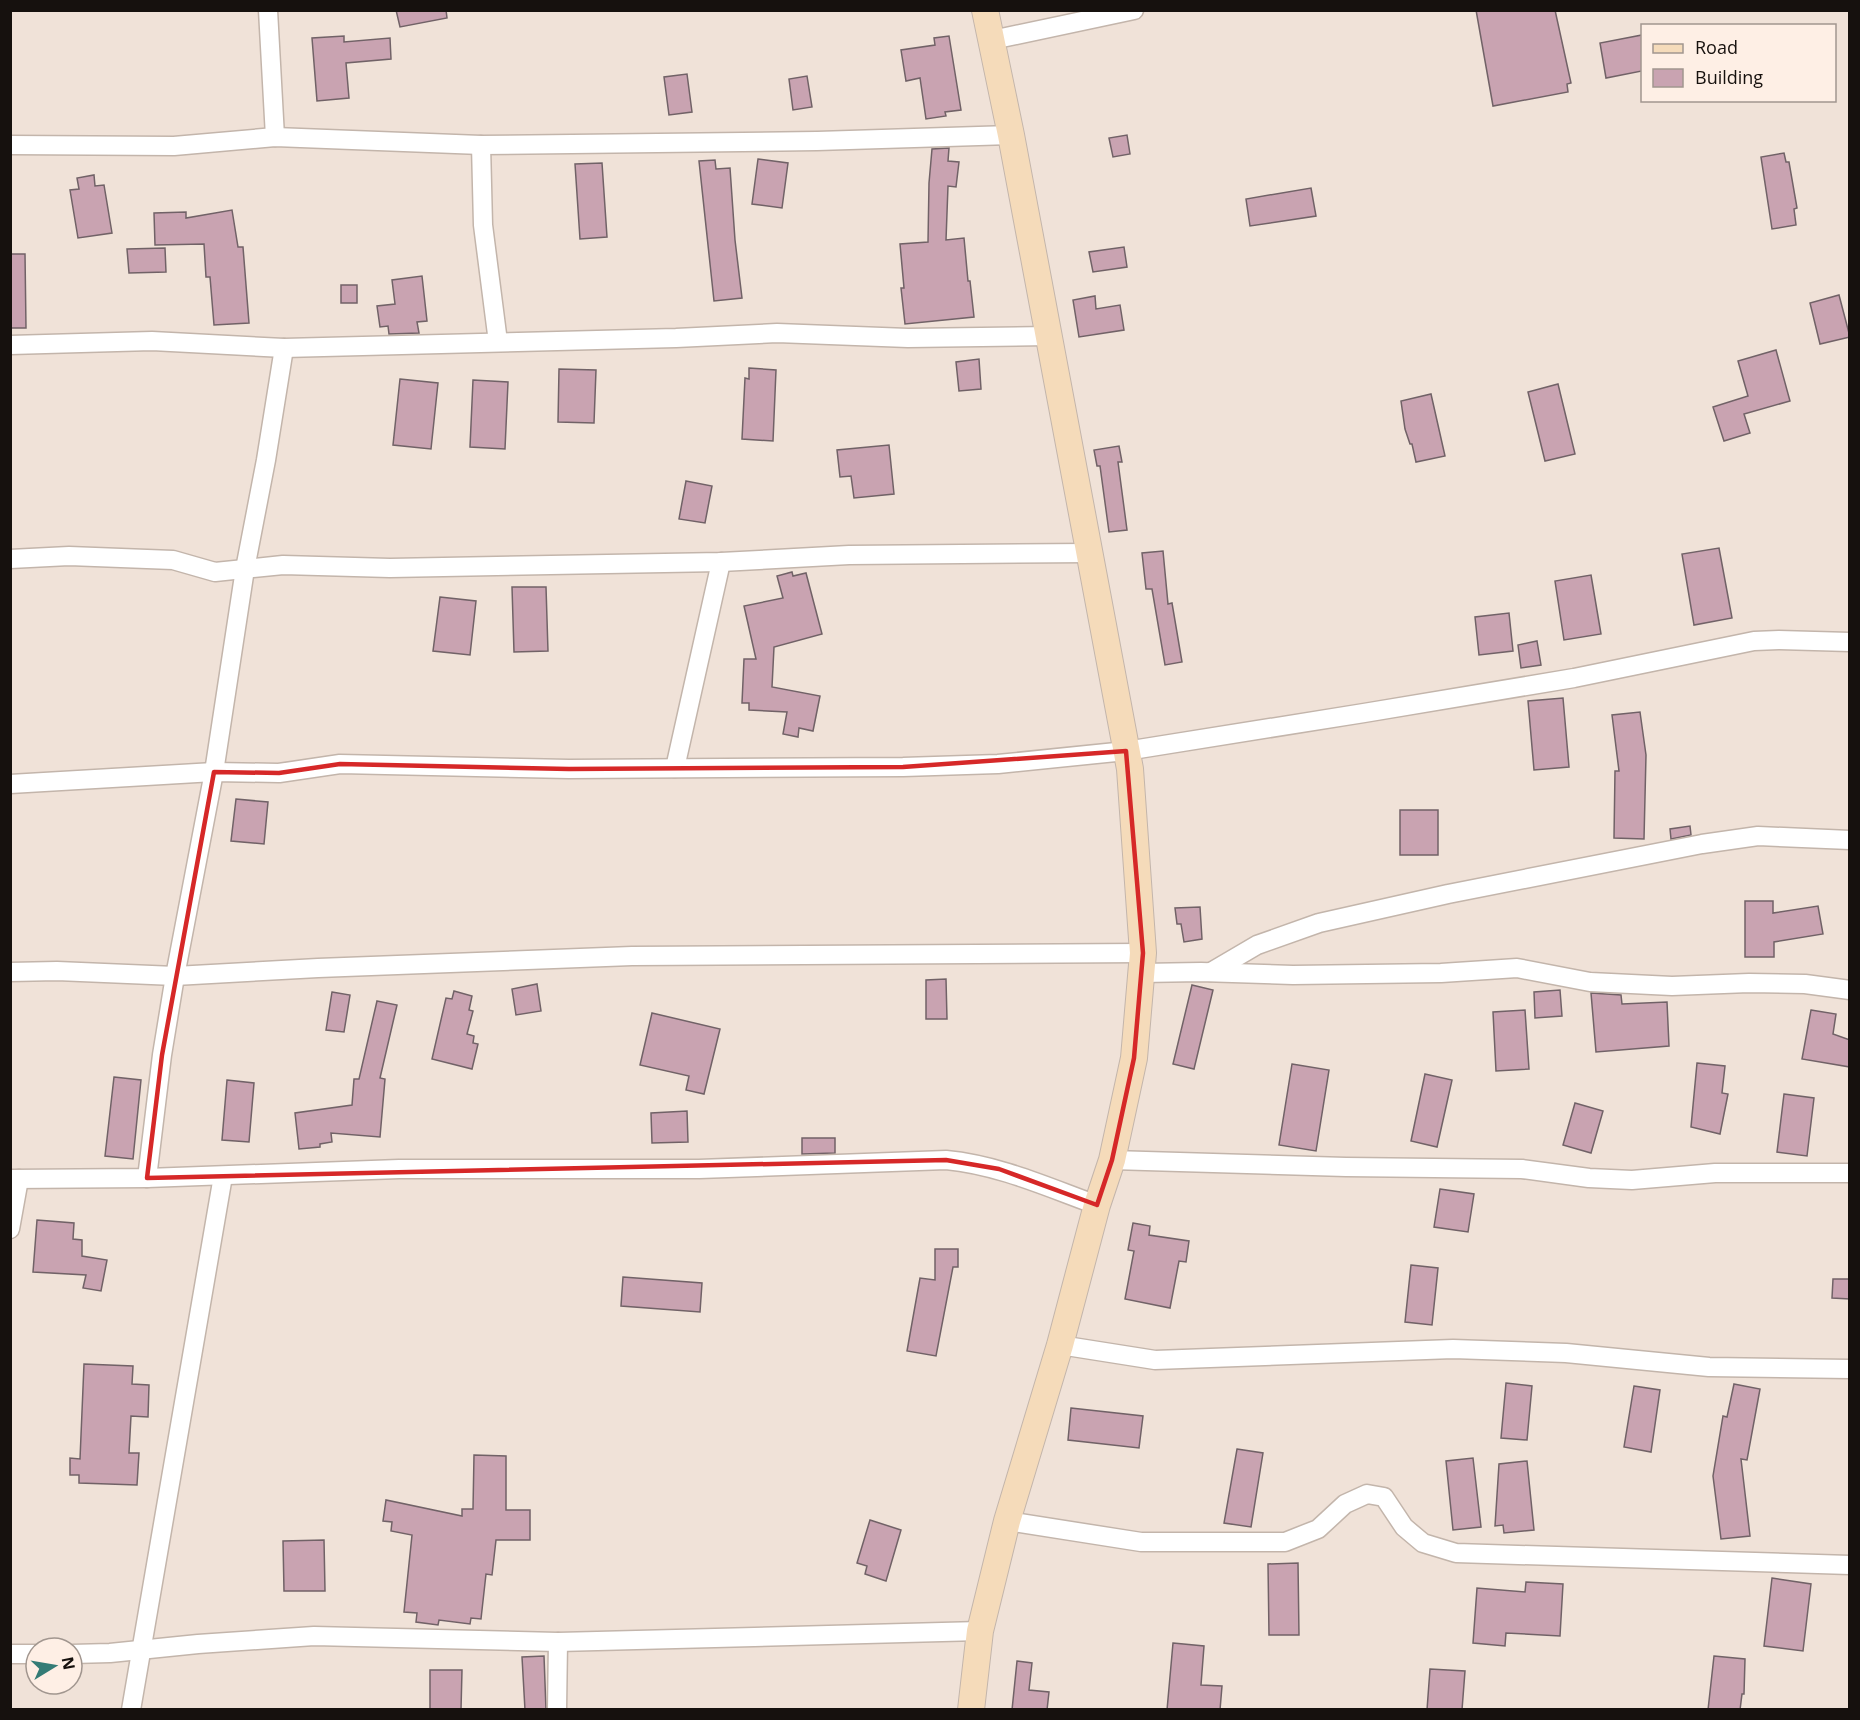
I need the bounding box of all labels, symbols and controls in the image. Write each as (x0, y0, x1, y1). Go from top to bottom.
legend (1641, 24, 1836, 102)
text: Road (1695, 35, 1738, 59)
text: Building (1695, 65, 1763, 89)
north arrow (24, 1636, 84, 1696)
text: N (57, 1655, 81, 1672)

